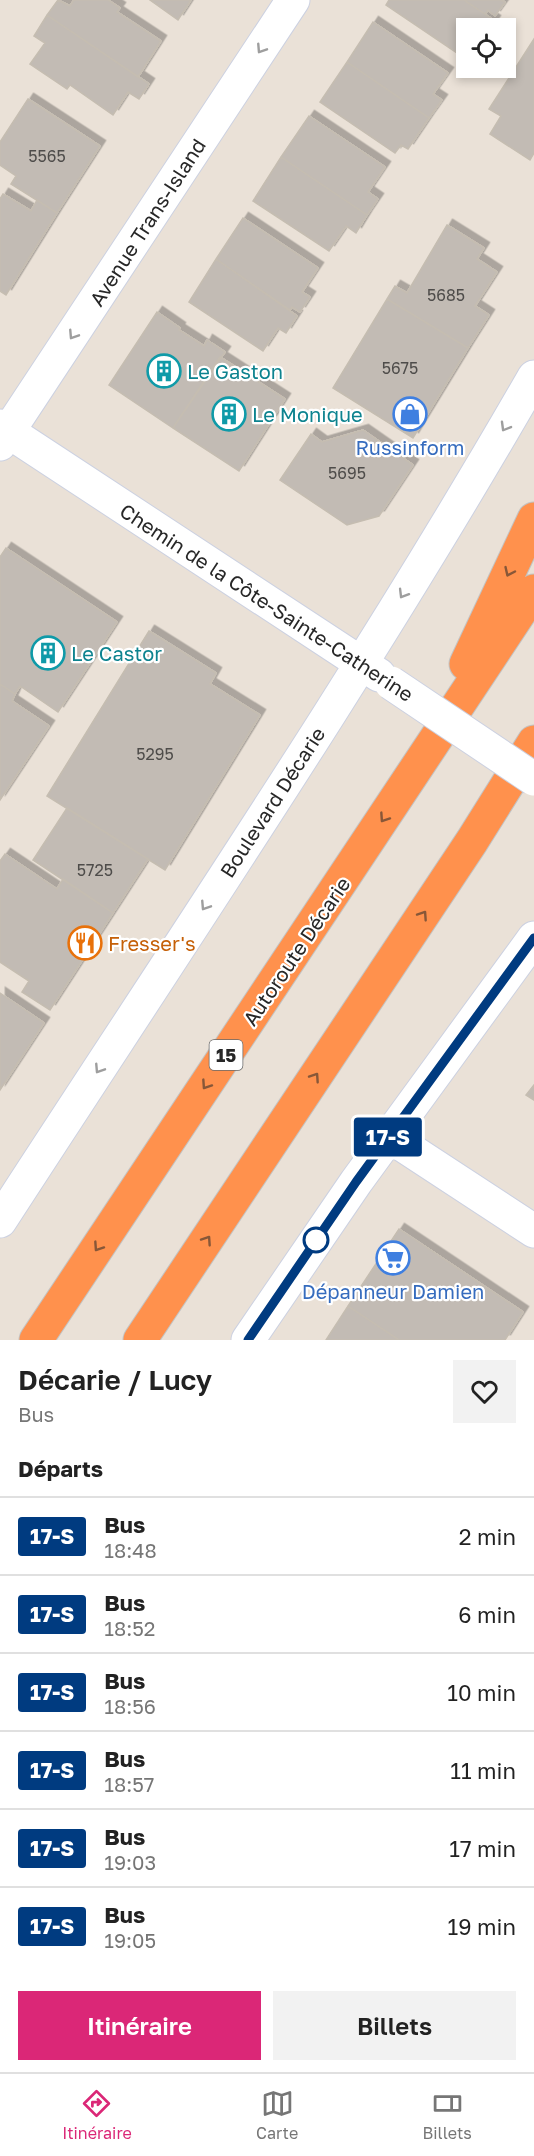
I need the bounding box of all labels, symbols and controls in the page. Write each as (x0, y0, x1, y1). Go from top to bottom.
map controls (456, 18, 516, 78)
button: locate (456, 18, 516, 78)
one-way arrow (257, 42, 268, 53)
street label: Avenue Trans-Island (84, 134, 210, 310)
house number: 5565 (28, 146, 66, 166)
house number: 5685 (427, 285, 465, 305)
one-way arrow (69, 328, 80, 339)
building icon: Le Gaston (146, 353, 182, 389)
house number: 5675 (382, 358, 418, 378)
place label: Le Gaston (187, 359, 283, 383)
building icon: Le Monique (211, 396, 247, 432)
shop icon: Russinform (392, 396, 428, 432)
place label: Le Monique (252, 402, 363, 426)
one-way arrow (501, 421, 512, 431)
place label: Russinform (356, 435, 464, 459)
house number: 5695 (328, 463, 366, 483)
street label: Chemin de la Côte-Sainte-Catherine (116, 498, 418, 706)
one-way arrow (505, 566, 517, 577)
one-way arrow (399, 588, 411, 598)
building icon: Le Castor (30, 635, 66, 671)
place label: Le Castor (71, 641, 162, 665)
street label: Boulevard Décarie (214, 722, 330, 882)
house number: 5295 (136, 744, 174, 764)
one-way arrow (380, 811, 391, 822)
house number: 5725 (77, 860, 113, 880)
street label: Autoroute Décarie (237, 872, 355, 1030)
one-way arrow (201, 899, 212, 910)
one-way arrow (416, 911, 427, 922)
restaurant icon: Fresser's (67, 925, 103, 961)
place label: Fresser's (108, 931, 196, 955)
road number: 15 (210, 1040, 242, 1070)
one-way arrow (95, 1062, 106, 1073)
one-way arrow (308, 1073, 319, 1084)
one-way arrow (202, 1079, 213, 1090)
line badge: 17-S (346, 1118, 430, 1156)
text: 17-S (366, 1124, 410, 1150)
unlabelled marker (303, 1227, 329, 1253)
one-way arrow (200, 1235, 211, 1246)
supermarket icon: Dépanneur Damien (375, 1240, 411, 1276)
one-way arrow (94, 1241, 105, 1252)
place label: Dépanneur Damien (302, 1279, 484, 1303)
button: heart (453, 1360, 516, 1423)
text: Décarie / Lucy (18, 1363, 212, 1396)
text: Bus (18, 1402, 54, 1426)
text: Départs (18, 1455, 103, 1482)
text: Bus (104, 1511, 145, 1538)
text: 17-S (30, 1523, 74, 1549)
text: 2 min (459, 1523, 516, 1550)
text: 18:48 (104, 1538, 157, 1562)
text: Bus (104, 1589, 145, 1616)
text: 17-S (30, 1601, 74, 1627)
text: 6 min (458, 1601, 516, 1628)
text: 18:52 (104, 1616, 155, 1640)
text: Bus (104, 1667, 145, 1694)
text: 17-S (30, 1679, 74, 1705)
text: 10 min (447, 1679, 516, 1706)
text: 18:56 (104, 1694, 156, 1718)
text: Bus (104, 1745, 145, 1772)
text: 17-S (30, 1757, 74, 1783)
text: 11 min (450, 1757, 516, 1784)
text: 18:57 (104, 1772, 154, 1796)
text: Bus (104, 1823, 145, 1850)
text: 17-S (30, 1835, 74, 1861)
text: 17 min (449, 1835, 516, 1862)
text: 19:03 (104, 1850, 156, 1874)
text: Bus (104, 1901, 145, 1928)
text: 17-S (30, 1913, 74, 1939)
text: 19 min (448, 1913, 516, 1940)
text: 19:05 (104, 1928, 156, 1952)
button: Itinéraire (18, 1991, 261, 2060)
button: Billets (273, 1991, 516, 2060)
tab: Itinéraire (62, 2087, 132, 2143)
tab: Carte (256, 2087, 298, 2143)
tab: Billets (423, 2087, 472, 2143)

